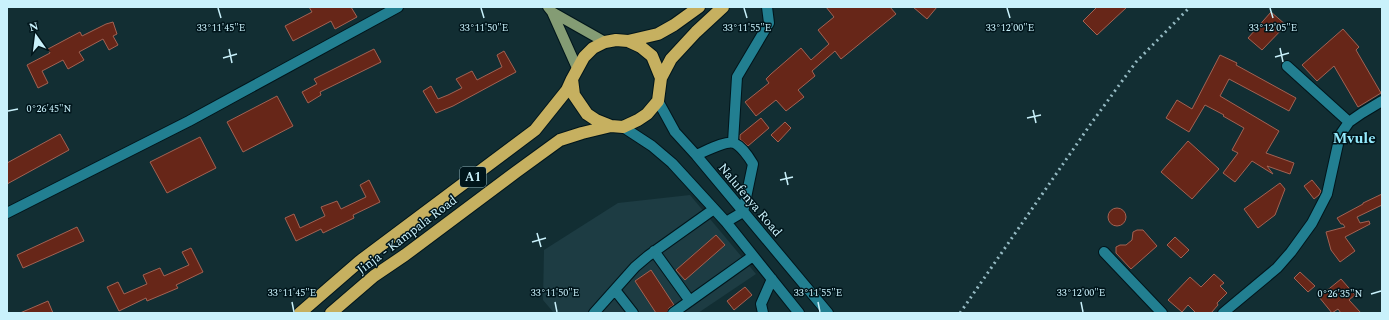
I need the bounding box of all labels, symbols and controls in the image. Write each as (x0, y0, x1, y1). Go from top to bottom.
north arrow (16, 16, 56, 56)
text: N (27, 17, 40, 36)
text: 33°11'45"E (197, 20, 245, 36)
text: 33°11'50"E (460, 20, 508, 36)
text: 33°11'55"E (723, 20, 771, 36)
text: 33°12'00"E (986, 20, 1034, 36)
text: 33°12'05"E (1249, 20, 1297, 36)
text: 0°26'45"N (27, 101, 72, 117)
district label: Mvule (1332, 127, 1376, 150)
street label: Nalufenya Road (713, 159, 787, 241)
road number: A1 (460, 167, 486, 187)
street label: Jinja - Kampala Road (352, 190, 462, 280)
text: 33°11'45"E (268, 285, 316, 301)
text: 33°11'50"E (531, 285, 579, 301)
text: 33°11'55"E (794, 285, 842, 301)
text: 33°12'00"E (1057, 285, 1105, 301)
text: 0°26'35"N (1318, 286, 1363, 302)

